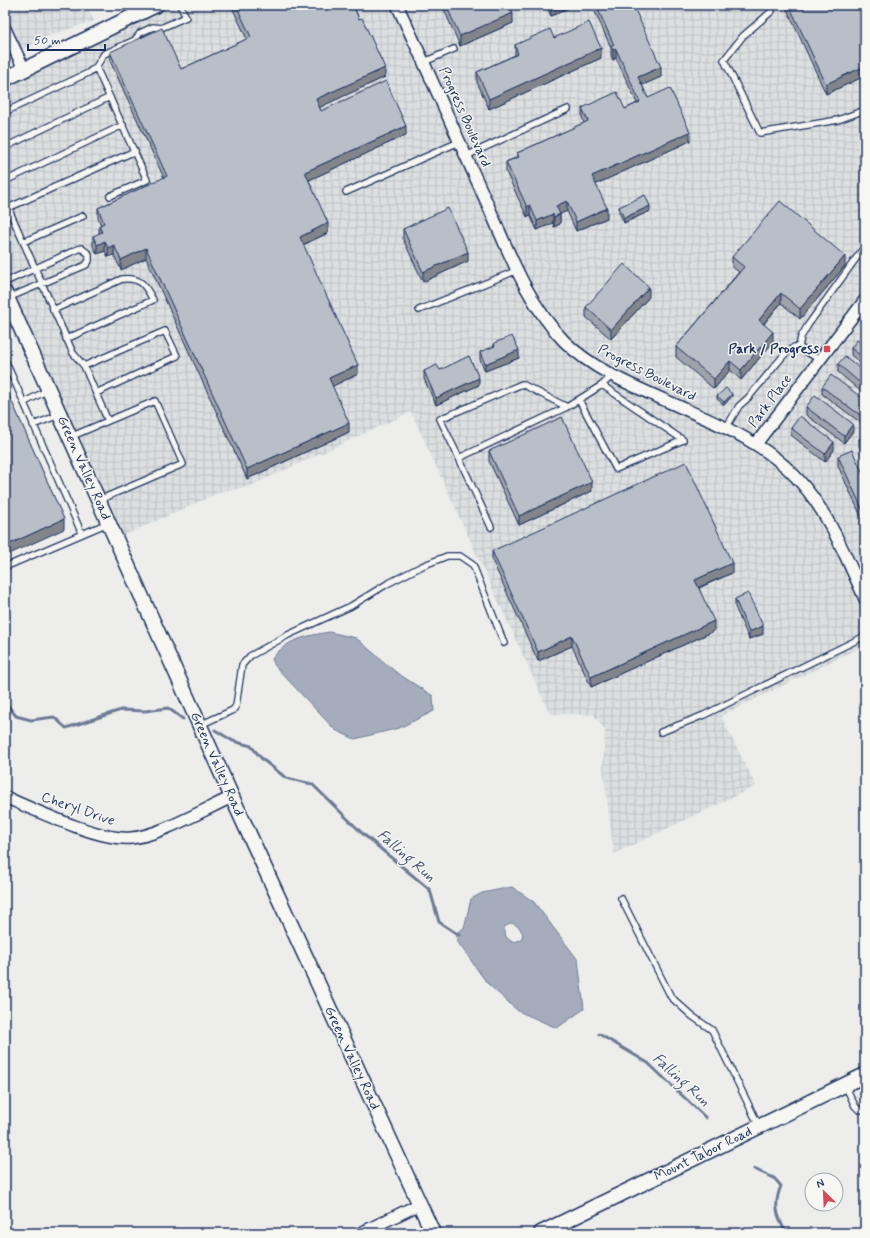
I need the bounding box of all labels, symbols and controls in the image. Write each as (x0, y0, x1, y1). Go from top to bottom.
scale bar (28, 26, 105, 52)
text: 50 m (34, 33, 61, 49)
street label: Progress Boulevard (435, 64, 495, 170)
street label: Progress Boulevard (595, 340, 699, 406)
place label: Park / Progress (728, 340, 820, 359)
marker: Park / Progress (822, 344, 832, 354)
street label: Park Place (744, 371, 796, 431)
street label: Green Valley Road (53, 413, 115, 523)
street label: Green Valley Road (186, 709, 248, 819)
street label: Cheryl Drive (39, 788, 117, 830)
water label: Falling Run (371, 825, 440, 889)
street label: Green Valley Road (320, 1003, 384, 1113)
water label: Falling Run (647, 1049, 714, 1113)
street label: Mount Tabor Road (651, 1122, 755, 1186)
north arrow (804, 1172, 844, 1212)
text: N (814, 1176, 827, 1192)

